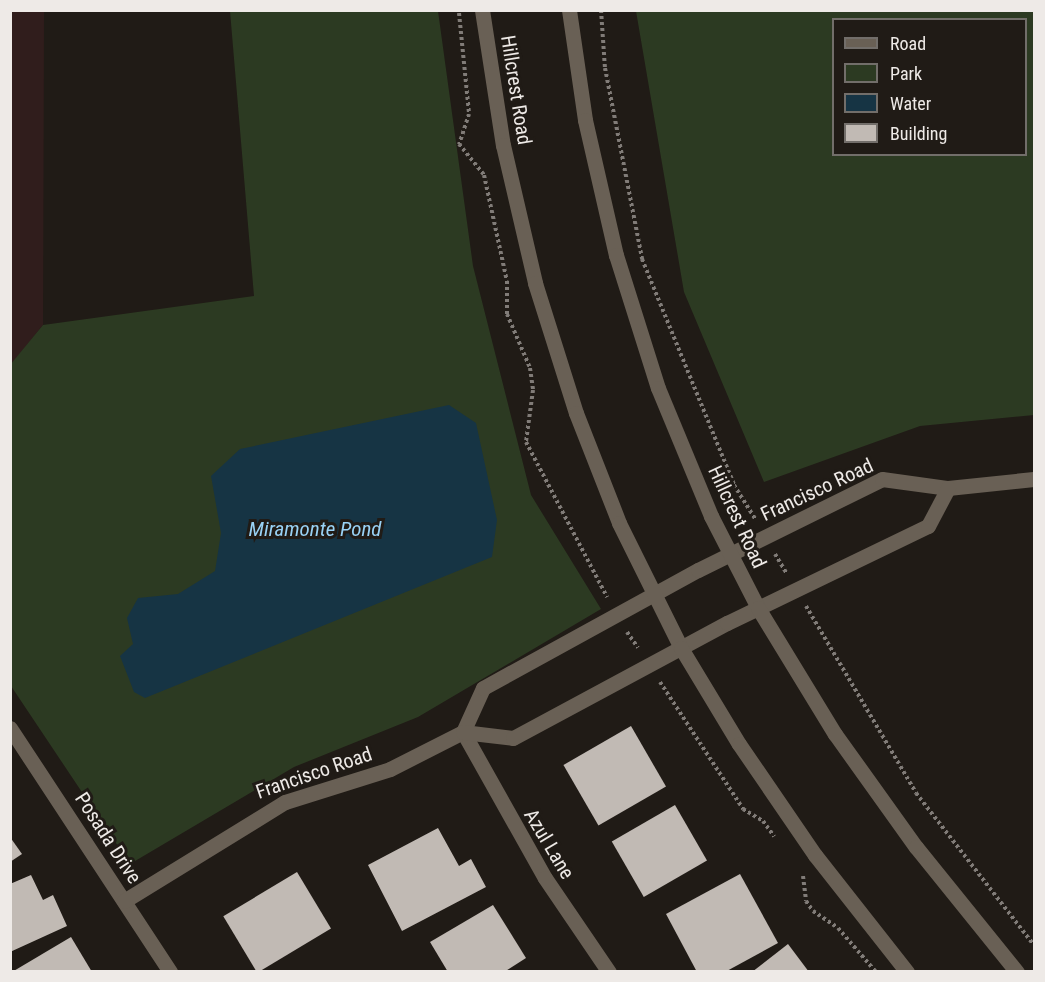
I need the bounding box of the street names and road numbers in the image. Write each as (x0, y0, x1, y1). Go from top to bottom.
street label: Hillcrest Road (496, 34, 536, 146)
street label: Francisco Road (757, 453, 877, 527)
street label: Hillcrest Road (703, 462, 771, 572)
street label: Francisco Road (253, 742, 375, 804)
street label: Posada Drive (70, 788, 146, 888)
street label: Azul Lane (519, 805, 579, 883)

